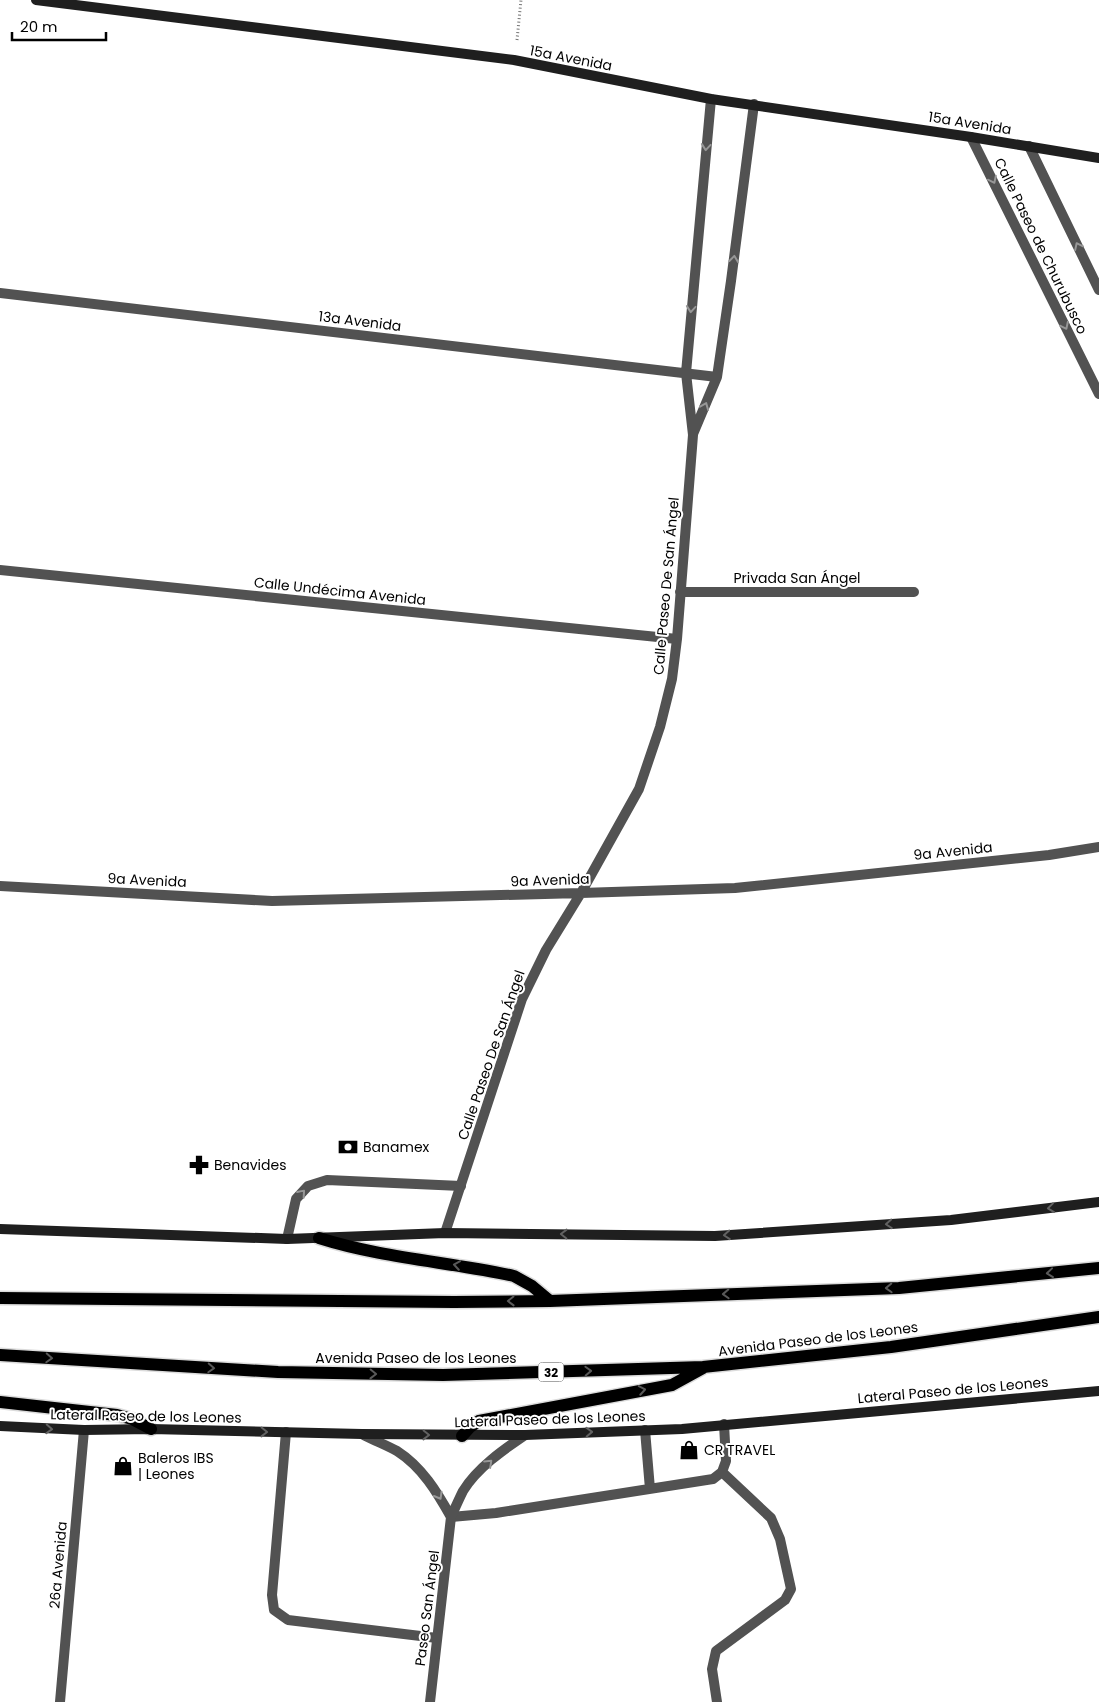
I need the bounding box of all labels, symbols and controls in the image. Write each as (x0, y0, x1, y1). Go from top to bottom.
scale bar (12, 10, 106, 42)
text: 20 m (20, 16, 58, 37)
street label: 15a Avenida (528, 40, 614, 76)
street label: 15a Avenida (927, 107, 1013, 139)
one-way arrow (701, 144, 712, 152)
street label: Calle Paseo de Churubusco (990, 155, 1092, 338)
one-way arrow (987, 175, 997, 184)
one-way arrow (1074, 242, 1084, 251)
one-way arrow (728, 255, 739, 263)
one-way arrow (686, 305, 697, 313)
street label: 13a Avenida (317, 306, 403, 336)
one-way arrow (1059, 321, 1069, 330)
one-way arrow (698, 402, 709, 411)
street label: Calle Paseo De San Ángel (648, 496, 684, 676)
street label: Privada San Ángel (733, 568, 861, 588)
street label: Calle Undécima Avenida (253, 572, 427, 610)
street label: 9a Avenida (913, 837, 993, 865)
street label: 9a Avenida (107, 868, 187, 892)
street label: 9a Avenida (510, 869, 590, 891)
street label: Calle Paseo De San Ángel (452, 967, 530, 1143)
bank icon: Banamex (337, 1136, 359, 1158)
place label: Banamex (363, 1137, 430, 1157)
pharmacy icon: Benavides (188, 1154, 210, 1176)
place label: Benavides (214, 1155, 286, 1175)
one-way arrow (296, 1190, 305, 1199)
one-way arrow (1046, 1202, 1054, 1213)
one-way arrow (885, 1219, 893, 1230)
one-way arrow (560, 1229, 568, 1239)
one-way arrow (723, 1229, 731, 1240)
one-way arrow (453, 1261, 462, 1271)
one-way arrow (1046, 1267, 1054, 1278)
one-way arrow (884, 1283, 892, 1294)
one-way arrow (722, 1289, 730, 1299)
one-way arrow (507, 1296, 515, 1306)
street label: Avenida Paseo de los Leones (717, 1317, 919, 1361)
street label: Avenida Paseo de los Leones (315, 1348, 517, 1368)
one-way arrow (45, 1353, 53, 1364)
one-way arrow (207, 1362, 215, 1373)
road number: 32 (538, 1362, 564, 1381)
one-way arrow (584, 1366, 592, 1376)
one-way arrow (370, 1369, 377, 1379)
street label: Lateral Paseo de los Leones (857, 1372, 1049, 1408)
one-way arrow (637, 1385, 646, 1396)
street label: Lateral Paseo de los Leones (50, 1404, 242, 1428)
street label: Lateral Paseo de los Leones (454, 1406, 646, 1432)
one-way arrow (45, 1423, 53, 1434)
one-way arrow (260, 1427, 268, 1437)
one-way arrow (585, 1427, 593, 1438)
one-way arrow (422, 1430, 430, 1441)
shop icon: CR TRAVEL (678, 1439, 700, 1461)
place label: CR TRAVEL (704, 1440, 775, 1460)
place label: Baleros IBS | Leones (138, 1448, 214, 1484)
shop icon: Baleros IBS | Leones (112, 1455, 134, 1477)
one-way arrow (483, 1460, 492, 1469)
one-way arrow (433, 1491, 443, 1500)
street label: 26a Avenida (44, 1521, 72, 1609)
street label: Paseo San Ángel (410, 1549, 444, 1667)

